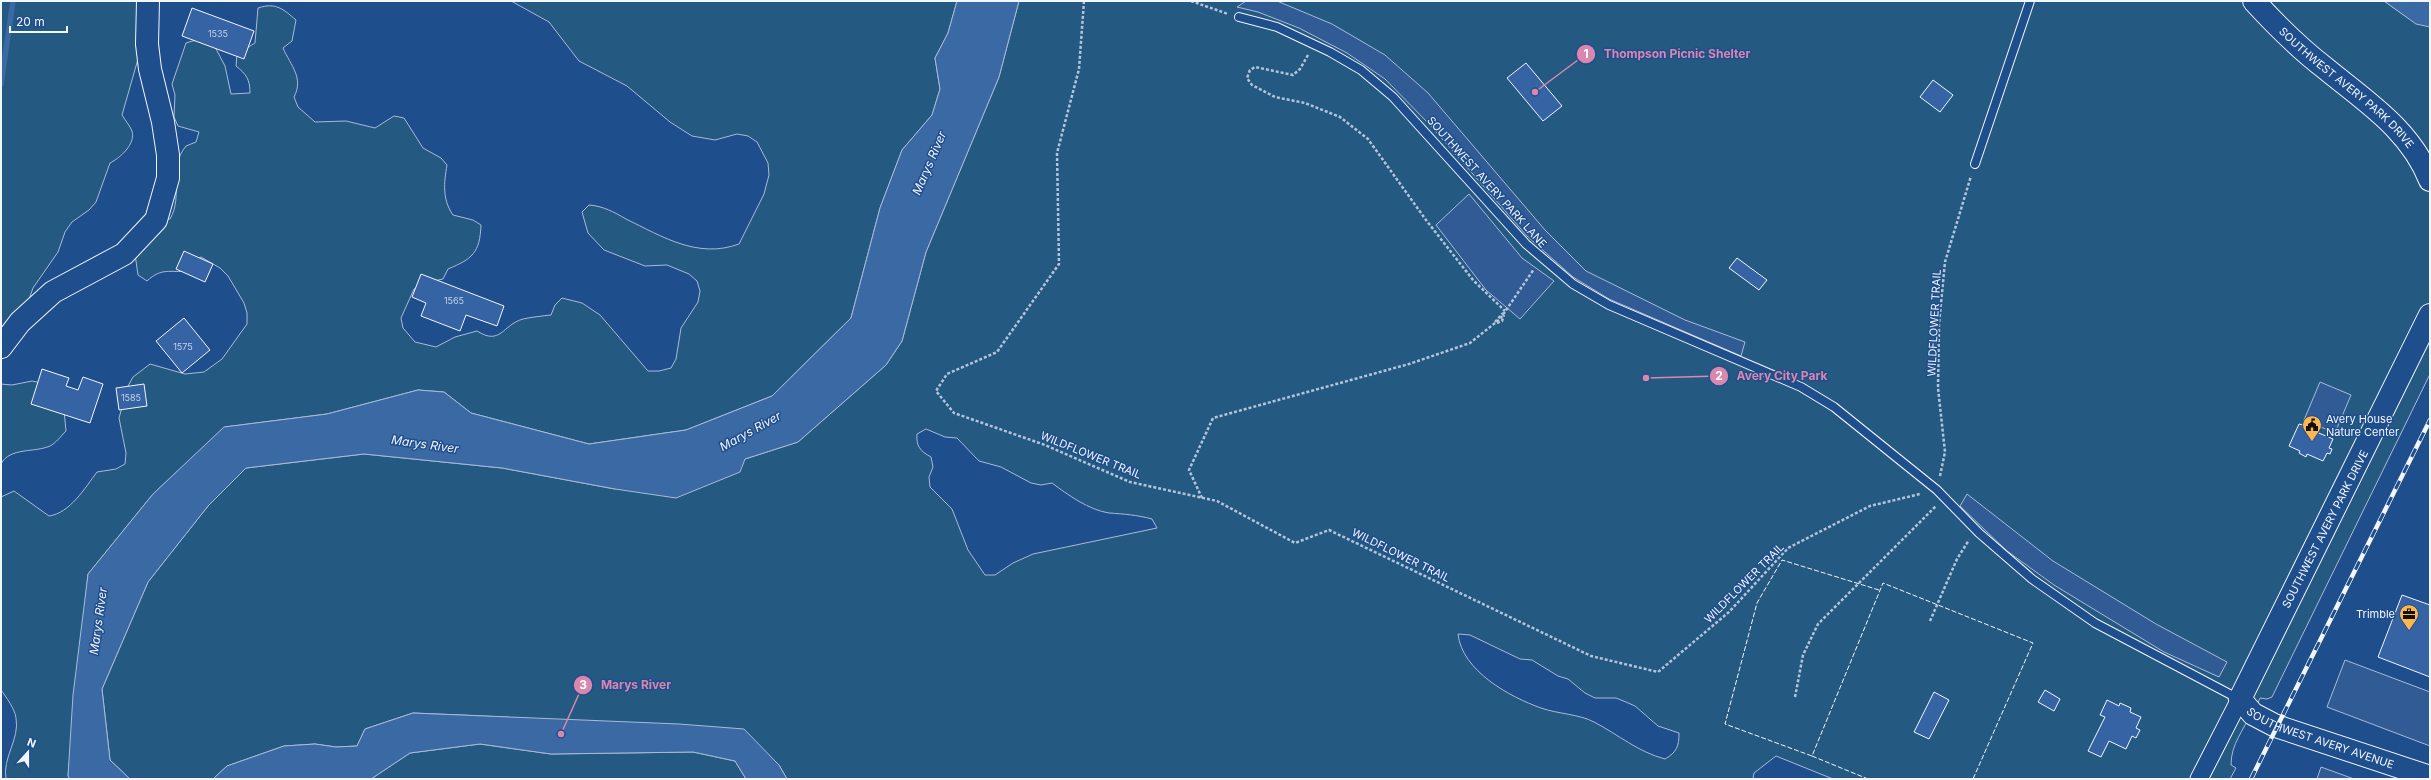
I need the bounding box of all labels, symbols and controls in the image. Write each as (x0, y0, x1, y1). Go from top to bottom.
scale bar (10, 8, 67, 34)
text: 20 m (16, 14, 45, 29)
street label: SOUTHWEST AVERY PARK DRIVE (2276, 24, 2417, 151)
house number: 1535 (208, 28, 228, 39)
callout: Thompson Picnic Shelter (1576, 42, 1758, 66)
text: 1 (1583, 46, 1589, 61)
text: Thompson Picnic Shelter (1604, 46, 1750, 61)
street label: SOUTHWEST AVERY PARK LANE (1424, 113, 1550, 251)
water label: Marys River (909, 128, 949, 197)
street label: WILDFLOWER TRAIL (1924, 269, 1944, 377)
house number: 1565 (444, 295, 464, 306)
house number: 1575 (173, 341, 193, 352)
callout: Avery City Park (1709, 364, 1836, 388)
text: 2 (1715, 368, 1723, 383)
text: Avery City Park (1737, 368, 1827, 383)
house number: 1585 (121, 392, 141, 403)
water label: Marys River (717, 408, 784, 454)
place label: Avery House Nature Center (2326, 412, 2399, 439)
public building icon: Avery House Nature Center (2301, 414, 2323, 442)
street label: WILDFLOWER TRAIL (1039, 428, 1143, 482)
water label: Marys River (390, 432, 460, 456)
street label: SOUTHWEST AVERY PARK DRIVE (2279, 448, 2371, 610)
street label: WILDFLOWER TRAIL (1350, 525, 1452, 585)
street label: WILDFLOWER TRAIL (1701, 540, 1787, 626)
water label: Marys River (86, 586, 110, 656)
office icon: Trimble (2398, 603, 2420, 631)
place label: Trimble (2356, 607, 2395, 621)
callout: Marys River (573, 673, 679, 697)
text: 3 (579, 677, 587, 692)
text: Marys River (601, 677, 671, 692)
street label: SOUTHWEST AVERY AVENUE (2243, 705, 2396, 772)
north arrow (8, 732, 48, 772)
text: N (25, 735, 38, 751)

